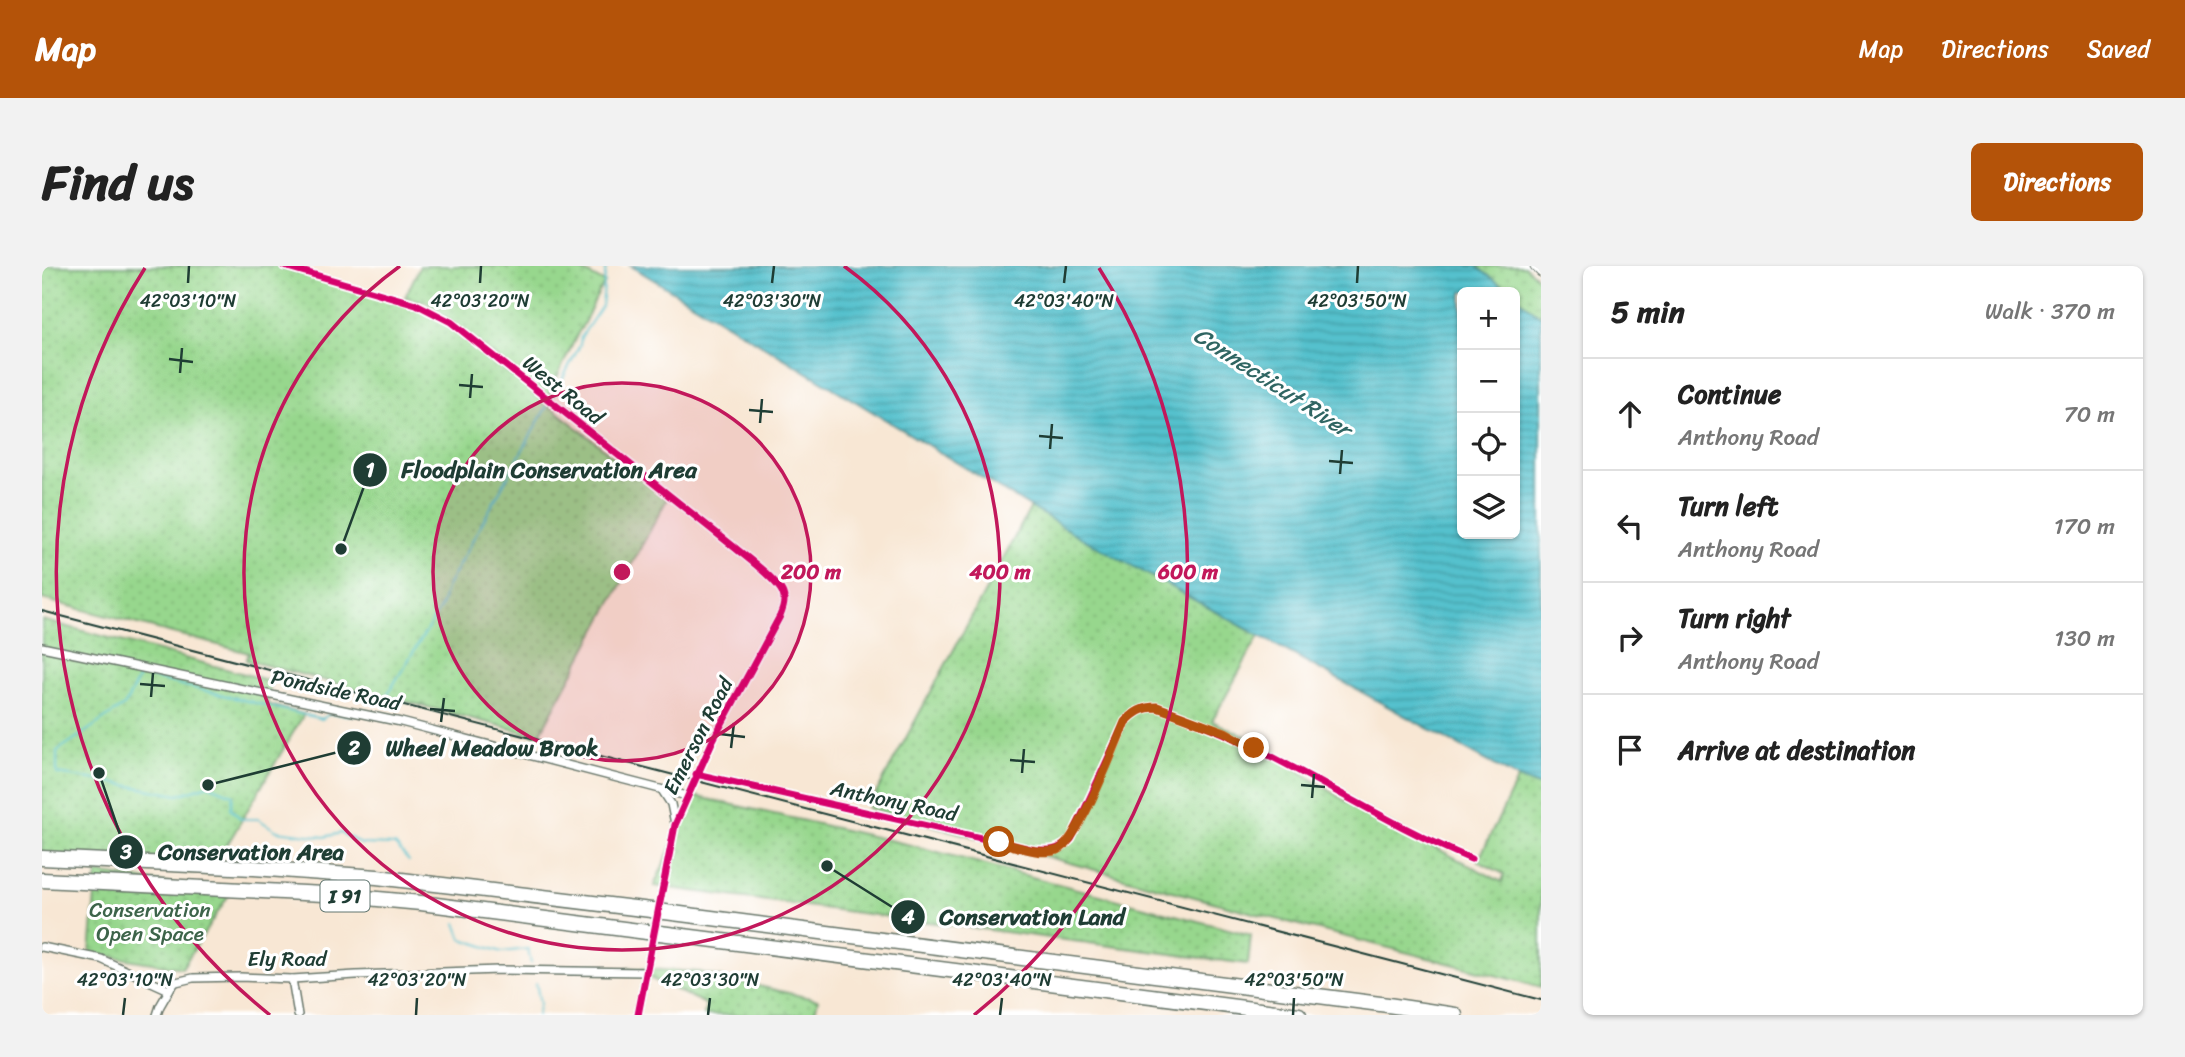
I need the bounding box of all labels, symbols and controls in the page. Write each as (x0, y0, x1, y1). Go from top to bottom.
text: Map (35, 20, 96, 78)
text: Map (1859, 28, 1903, 70)
text: Directions (1941, 28, 2049, 70)
text: Saved (2087, 28, 2150, 70)
text: Find us (42, 139, 194, 226)
button: Directions (1971, 143, 2143, 221)
text: 42°03'10"N (140, 285, 237, 317)
text: 42°03'20"N (431, 285, 530, 317)
text: 42°03'30"N (723, 285, 822, 317)
text: 42°03'40"N (1014, 285, 1114, 317)
text: 42°03'50"N (1307, 285, 1407, 317)
text: 5 min (1611, 285, 1685, 339)
map controls (1457, 287, 1520, 539)
button: + (1457, 287, 1520, 350)
text: Walk · 370 m (1985, 291, 2115, 332)
water label: Connecticut River (1185, 315, 1363, 451)
street label: West Road (514, 345, 614, 436)
button: − (1457, 350, 1520, 413)
text: Continue (1678, 371, 1781, 417)
text: 70 m (2064, 394, 2115, 435)
icon: ahead (1611, 395, 1649, 433)
button: locate (1457, 413, 1520, 476)
text: Anthony Road (1678, 417, 1819, 458)
callout: Floodplain Conservation Area (352, 448, 712, 492)
text: Floodplain Conservation Area (400, 450, 698, 491)
text: 1 (365, 451, 375, 489)
button: layers (1457, 476, 1520, 539)
text: Turn left (1678, 483, 1778, 529)
text: 170 m (2054, 506, 2115, 547)
icon: left (1611, 507, 1649, 545)
text: Anthony Road (1678, 529, 1819, 570)
text: 200 m (780, 553, 842, 591)
text: 400 m (968, 553, 1031, 591)
text: 600 m (1157, 553, 1219, 591)
centre of rings (610, 560, 634, 584)
text: Turn right (1678, 595, 1791, 641)
text: 130 m (2054, 618, 2115, 659)
icon: right (1611, 619, 1649, 657)
text: Anthony Road (1678, 641, 1819, 682)
street label: Pondside Road (268, 658, 406, 723)
street label: Emerson Road (652, 669, 745, 802)
callout: Wheel Meadow Brook (336, 726, 612, 770)
text: Arrive at destination (1678, 727, 1915, 773)
text: Wheel Meadow Brook (385, 728, 599, 769)
text: 2 (347, 729, 360, 767)
icon: arrive (1611, 731, 1649, 769)
route end (1238, 732, 1269, 763)
street label: Anthony Road (826, 769, 963, 833)
route start (983, 826, 1014, 857)
callout: Conservation Area (108, 830, 358, 874)
text: Conservation Area (157, 832, 345, 873)
text: 3 (119, 833, 132, 871)
road number: I 91 (320, 880, 370, 912)
park label: Conservation Open Space (89, 891, 211, 953)
callout: Conservation Land (890, 895, 1139, 939)
text: Conservation Land (938, 897, 1127, 938)
text: 4 (900, 898, 915, 936)
street label: Ely Road (247, 940, 328, 978)
text: 42°03'10"N (77, 964, 174, 996)
text: 42°03'20"N (368, 964, 467, 996)
text: 42°03'30"N (661, 964, 760, 996)
text: 42°03'40"N (952, 964, 1052, 996)
text: 42°03'50"N (1244, 964, 1344, 996)

